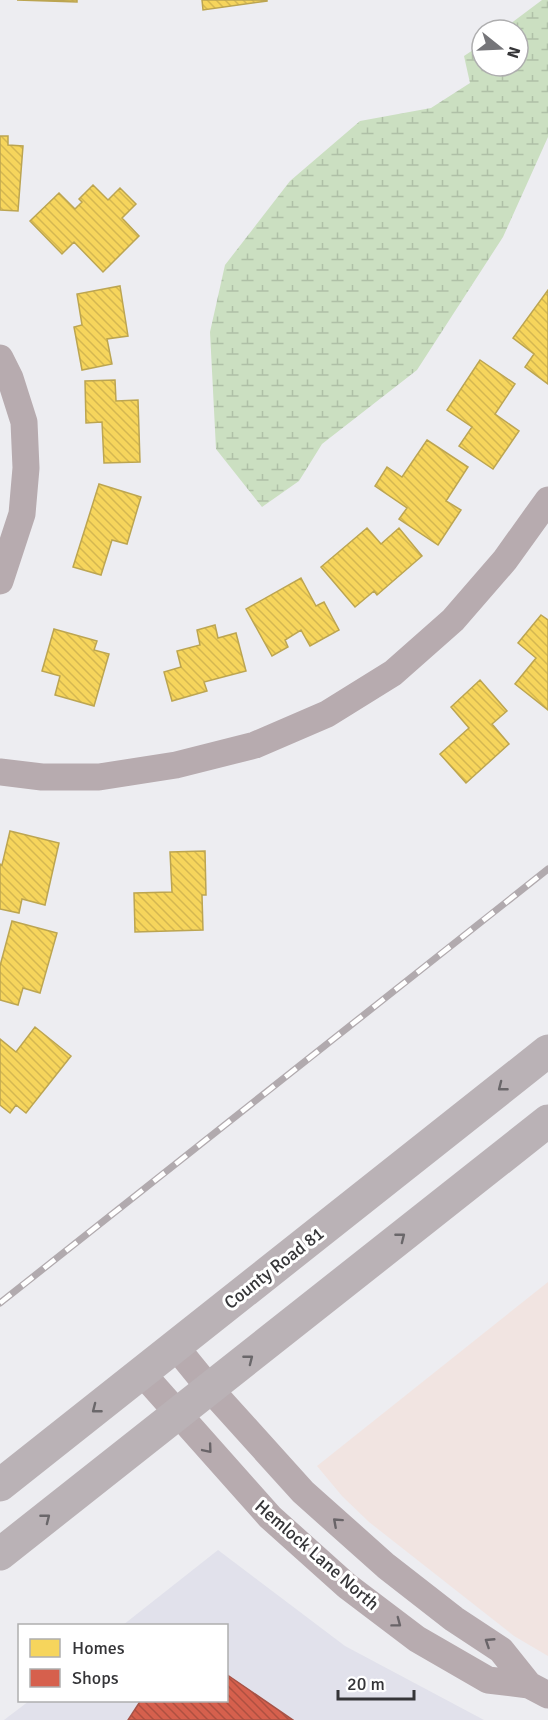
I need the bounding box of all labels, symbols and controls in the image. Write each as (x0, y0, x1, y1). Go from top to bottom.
north arrow (470, 18, 530, 78)
text: N (502, 44, 525, 61)
one-way arrow (498, 1080, 509, 1091)
street label: County Road 81 (220, 1222, 328, 1314)
one-way arrow (395, 1234, 406, 1245)
one-way arrow (242, 1355, 253, 1366)
one-way arrow (92, 1402, 103, 1413)
one-way arrow (201, 1442, 212, 1453)
street label: Hemlock Lane North (250, 1495, 384, 1615)
one-way arrow (39, 1514, 50, 1525)
one-way arrow (333, 1518, 343, 1529)
one-way arrow (390, 1616, 401, 1627)
legend (18, 1624, 228, 1702)
text: Homes (72, 1637, 125, 1659)
one-way arrow (485, 1639, 496, 1650)
scale bar (338, 1663, 414, 1701)
text: Shops (72, 1667, 119, 1689)
text: 20 m (347, 1673, 385, 1695)

